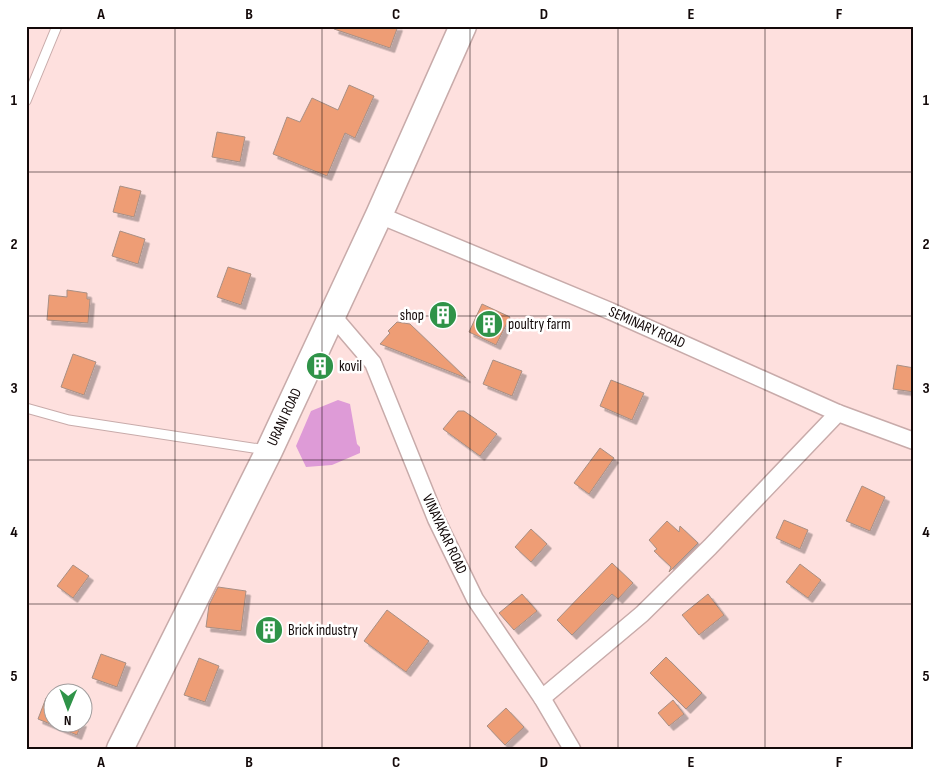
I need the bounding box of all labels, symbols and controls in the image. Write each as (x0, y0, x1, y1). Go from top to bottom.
text: A (96, 5, 105, 24)
text: B (245, 5, 253, 24)
text: C (392, 5, 400, 24)
text: D (540, 5, 548, 24)
text: E (688, 5, 695, 24)
text: F (836, 5, 843, 24)
text: 1 (11, 91, 18, 110)
text: 1 (923, 91, 930, 110)
text: 2 (10, 235, 18, 254)
text: 2 (922, 235, 930, 254)
building icon: shop (428, 300, 458, 330)
street label: SEMINARY ROAD (606, 302, 688, 353)
place label: shop (400, 306, 424, 325)
building icon: poultry farm (474, 309, 504, 339)
place label: poultry farm (508, 315, 571, 334)
building icon: kovil (305, 351, 335, 381)
place label: kovil (339, 357, 362, 376)
text: 3 (10, 379, 18, 398)
text: 3 (922, 379, 930, 398)
street label: URANI ROAD (263, 385, 306, 449)
street label: VINAYAKAR ROAD (418, 491, 471, 577)
text: 4 (10, 523, 18, 542)
text: 4 (922, 523, 930, 542)
building icon: Brick industry (254, 615, 284, 645)
place label: Brick industry (288, 621, 358, 640)
text: 5 (10, 667, 18, 686)
text: 5 (922, 667, 930, 686)
north arrow (42, 682, 92, 732)
text: N (64, 712, 72, 729)
text: A (96, 753, 105, 772)
text: B (245, 753, 253, 772)
text: C (392, 753, 400, 772)
text: D (540, 753, 548, 772)
text: E (688, 753, 695, 772)
text: F (836, 753, 843, 772)

